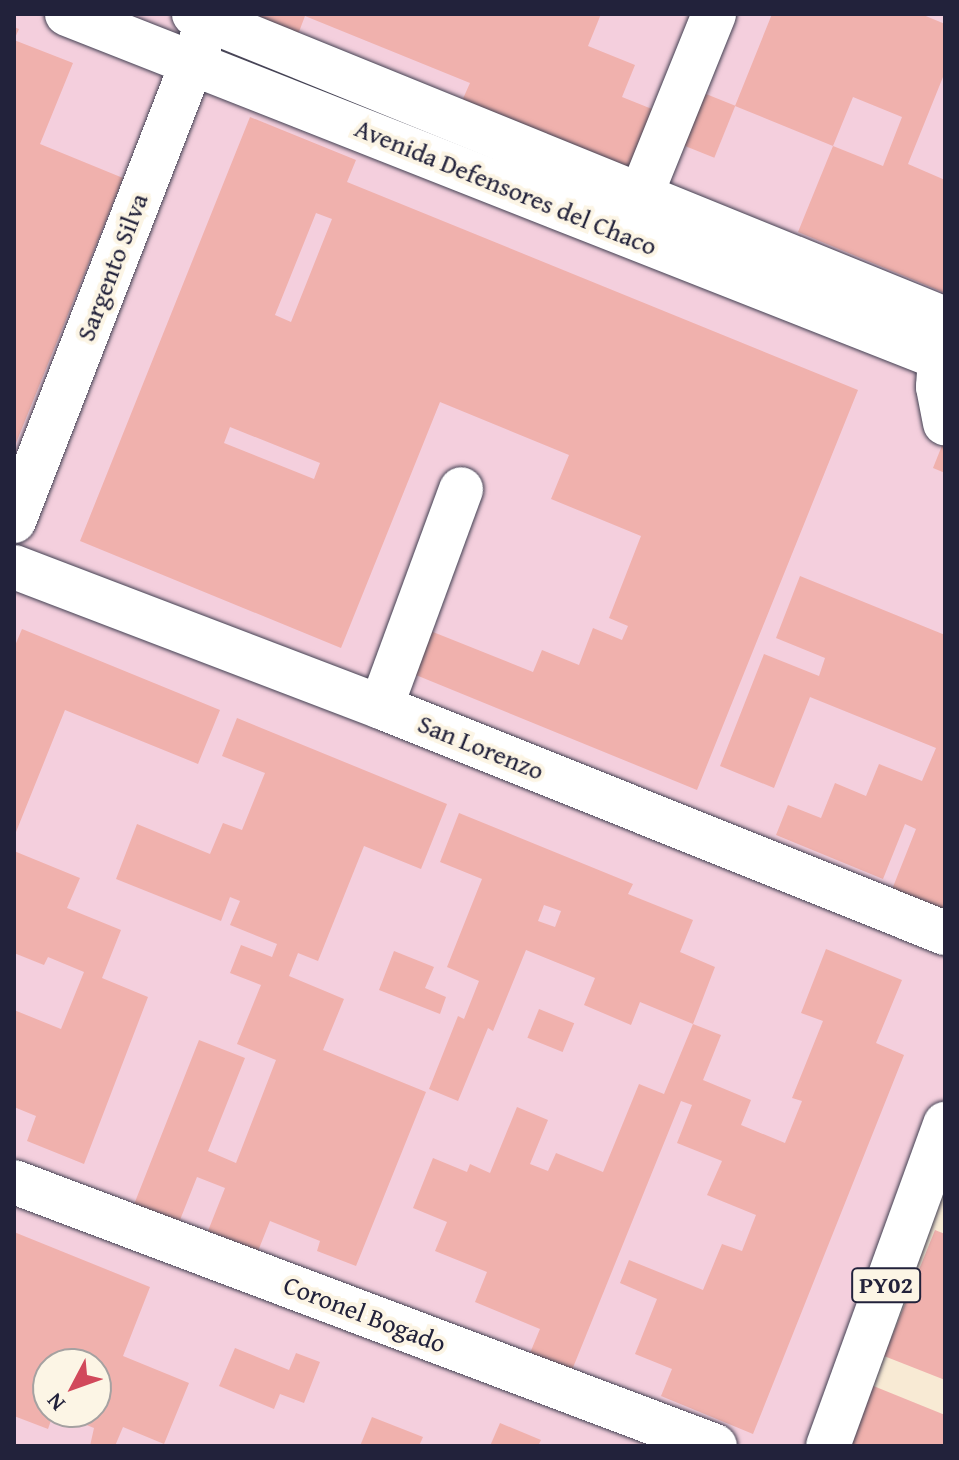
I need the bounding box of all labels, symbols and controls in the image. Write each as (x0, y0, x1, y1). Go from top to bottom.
street label: Avenida Defensores del Chaco (350, 112, 662, 262)
street label: Sargento Silva (70, 189, 154, 345)
street label: San Lorenzo (413, 708, 549, 786)
road number: PY02 (850, 1265, 922, 1305)
street label: Coronel Bogado (280, 1269, 450, 1359)
north arrow (32, 1348, 112, 1428)
text: N (38, 1386, 72, 1418)

